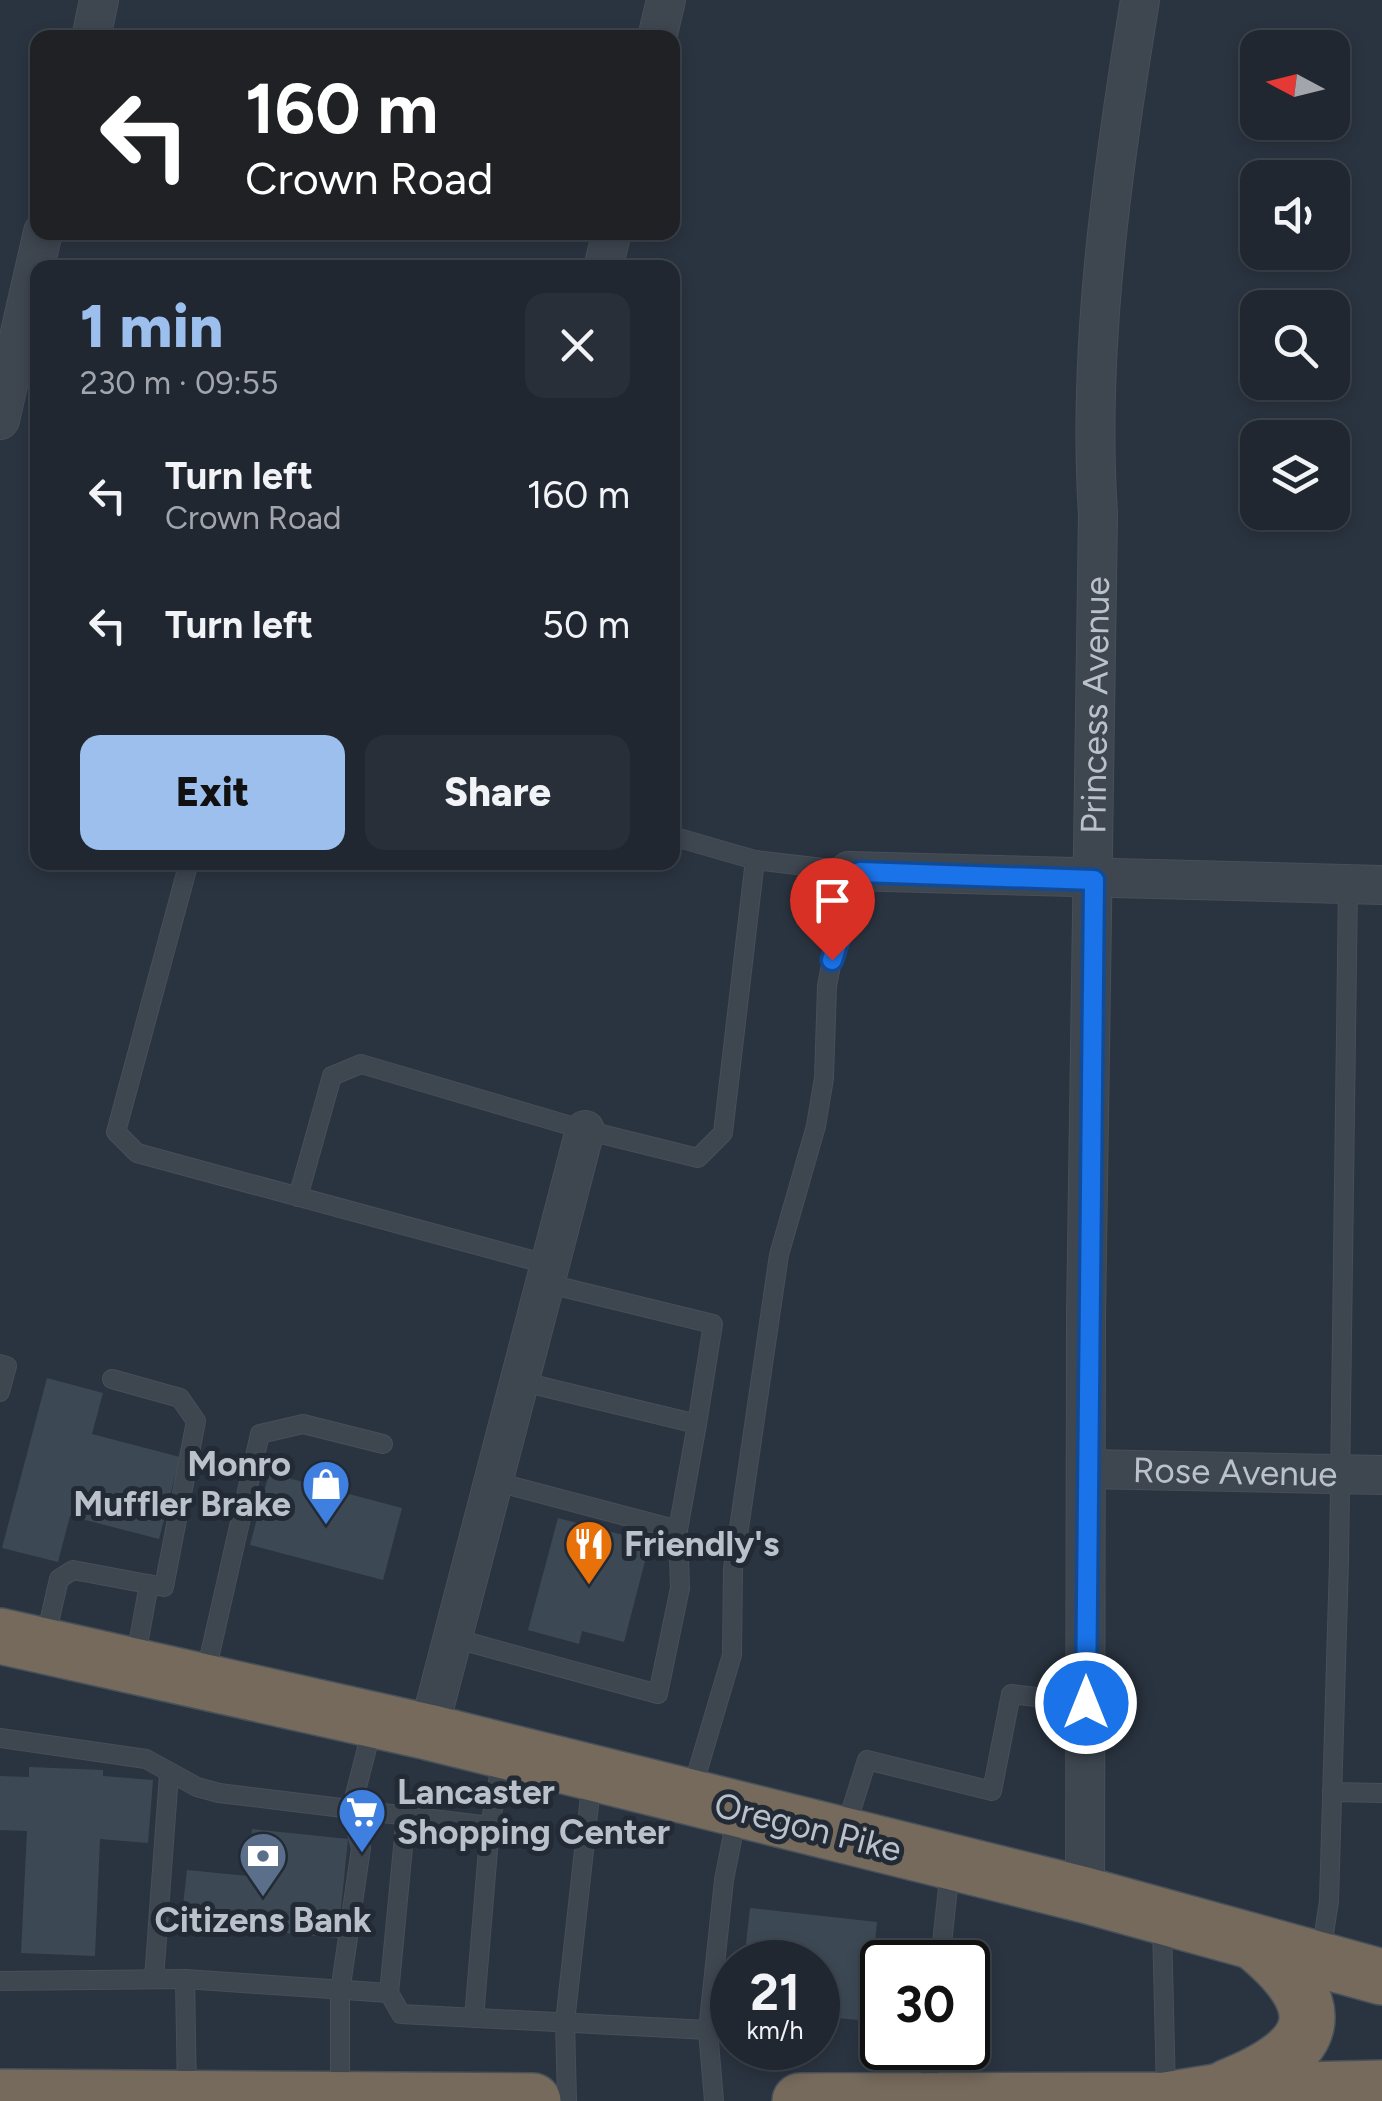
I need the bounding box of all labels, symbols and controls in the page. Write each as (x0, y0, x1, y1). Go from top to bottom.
north arrow (1240, 30, 1350, 140)
map controls (1240, 30, 1350, 530)
text: 160 m (245, 66, 438, 151)
icon: left (80, 70, 210, 200)
text: Crown Road (245, 151, 493, 205)
button: sound (1240, 160, 1350, 270)
text: 1 min (80, 290, 223, 362)
button: search (1240, 290, 1350, 400)
button: close (525, 293, 630, 398)
text: 230 m · 09:55 (80, 364, 278, 402)
button: layers (1240, 420, 1350, 530)
text: Turn left (165, 453, 313, 499)
icon: left (80, 468, 135, 523)
text: 160 m (527, 472, 630, 518)
text: Crown Road (165, 499, 342, 537)
street label: Princess Avenue (1072, 576, 1118, 834)
icon: left (80, 598, 135, 653)
text: Turn left (165, 602, 313, 648)
text: 50 m (542, 602, 630, 648)
button: Exit (80, 735, 345, 850)
button: Share (365, 735, 630, 850)
pin (790, 858, 875, 961)
icon: arrive (805, 873, 860, 928)
place label: Monro Muffler Brake (73, 1443, 291, 1525)
street label: Rose Avenue (1132, 1449, 1338, 1495)
shop icon: Monro Muffler Brake (300, 1458, 352, 1526)
restaurant icon: Friendly's (563, 1518, 615, 1586)
place label: Friendly's (624, 1523, 779, 1565)
position arrow (1034, 1651, 1138, 1755)
place label: Lancaster Shopping Center (397, 1771, 670, 1853)
street label: Oregon Pike (710, 1783, 906, 1871)
supermarket icon: Lancaster Shopping Center (336, 1786, 388, 1854)
bank icon: Citizens Bank (237, 1830, 289, 1898)
place label: Citizens Bank (154, 1899, 372, 1941)
speed limit sign: 30 (860, 1940, 990, 2070)
text: 21 (750, 1962, 800, 2023)
text: km/h (746, 2015, 804, 2045)

